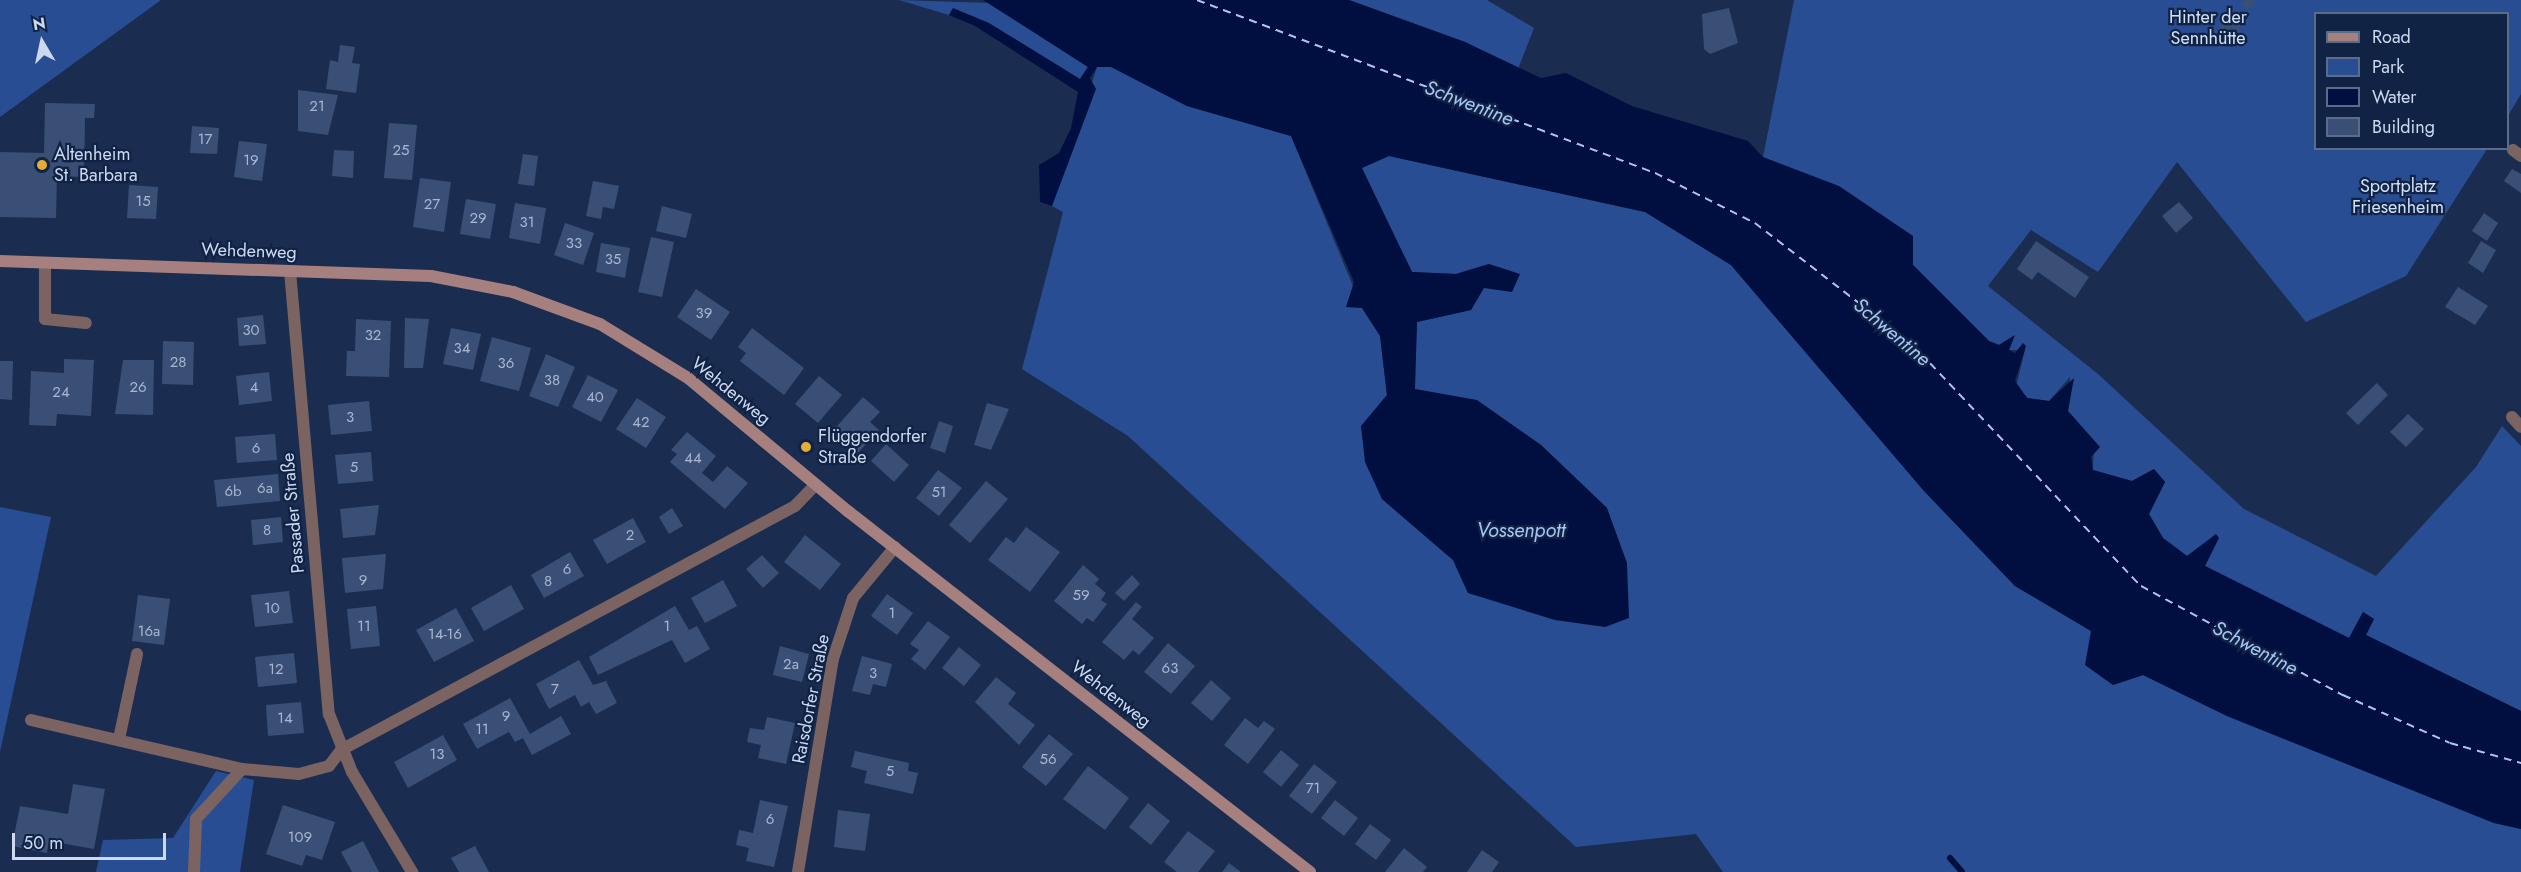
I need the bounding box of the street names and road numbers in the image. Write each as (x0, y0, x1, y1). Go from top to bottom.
street label: Wehdenweg (201, 239, 297, 263)
street label: Wehdenweg (687, 353, 775, 429)
street label: Passader Straße (277, 452, 309, 574)
street label: Raisdorfer Straße (788, 632, 834, 766)
street label: Wehdenweg (1067, 656, 1155, 732)

